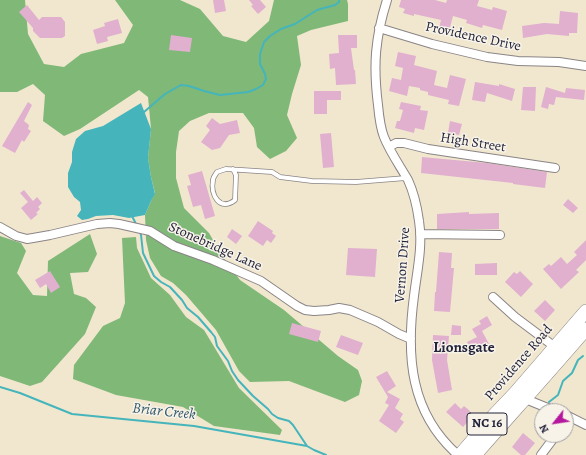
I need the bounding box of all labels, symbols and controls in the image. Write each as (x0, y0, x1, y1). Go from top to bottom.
street label: Providence Drive (424, 19, 522, 55)
street label: High Street (439, 130, 507, 156)
street label: Stonebridge Lane (166, 219, 264, 275)
street label: Vernon Drive (392, 227, 414, 303)
street label: Providence Road (481, 322, 557, 404)
district label: Lionsgate (433, 339, 495, 357)
water label: Briar Creek (132, 400, 196, 424)
north arrow (534, 403, 574, 443)
road number: NC 16 (467, 413, 507, 435)
text: N (536, 422, 553, 436)

